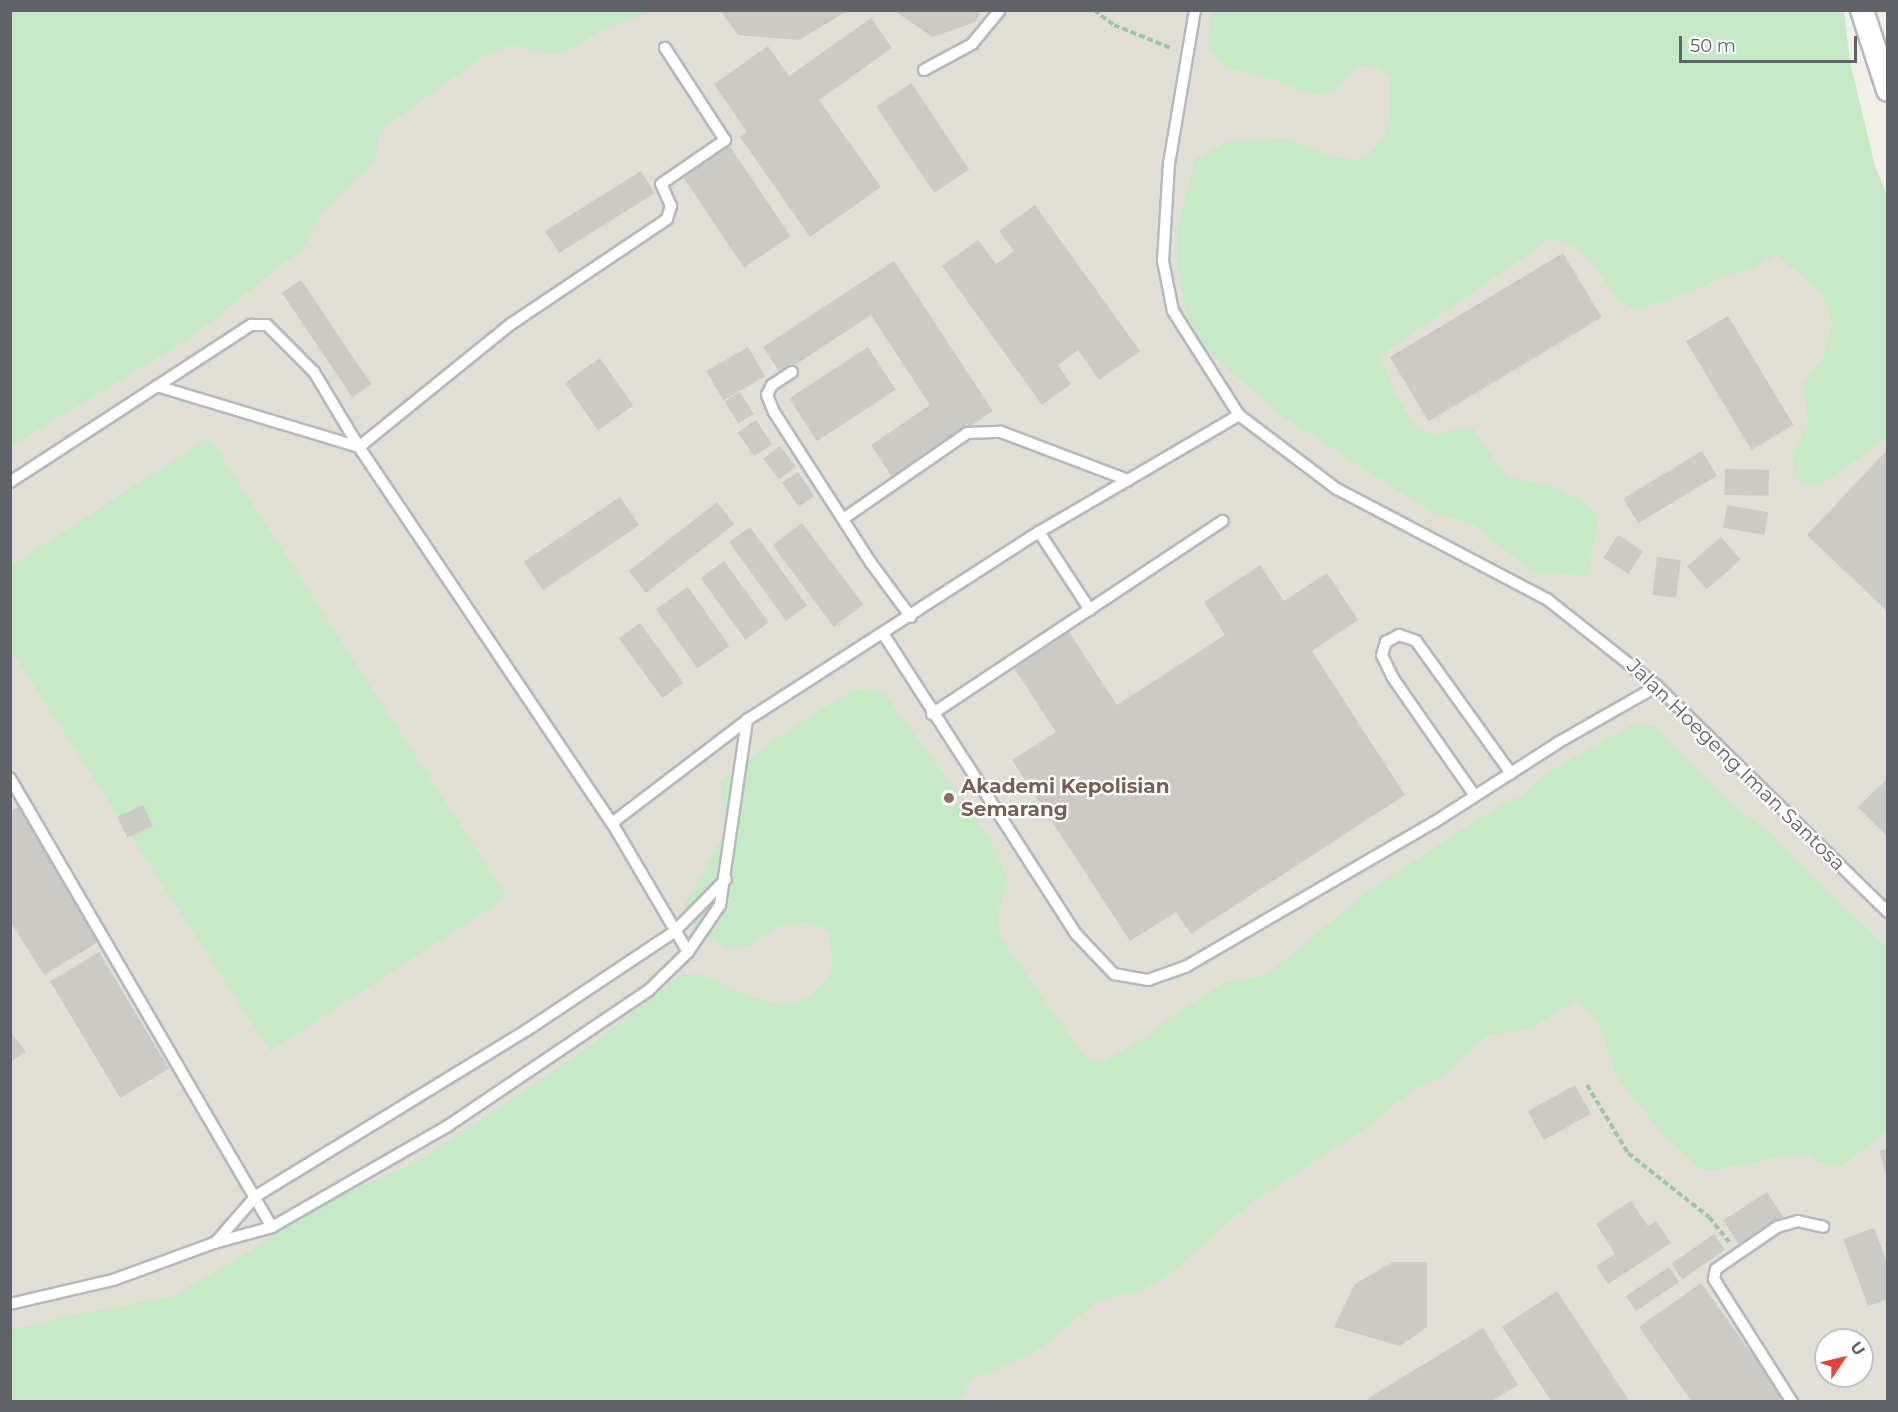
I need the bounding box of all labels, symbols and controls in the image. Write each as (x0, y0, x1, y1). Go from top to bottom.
scale bar (1682, 24, 1860, 62)
text: 50 m (1690, 35, 1736, 57)
street label: Jalan Hoegeng Iman Santosa (1622, 654, 1850, 876)
place label: Akademi Kepolisian Semarang (961, 774, 1169, 821)
marker: Akademi Kepolisian Semarang (942, 791, 956, 805)
north arrow (1814, 1328, 1874, 1388)
text: U (1846, 1338, 1869, 1359)

